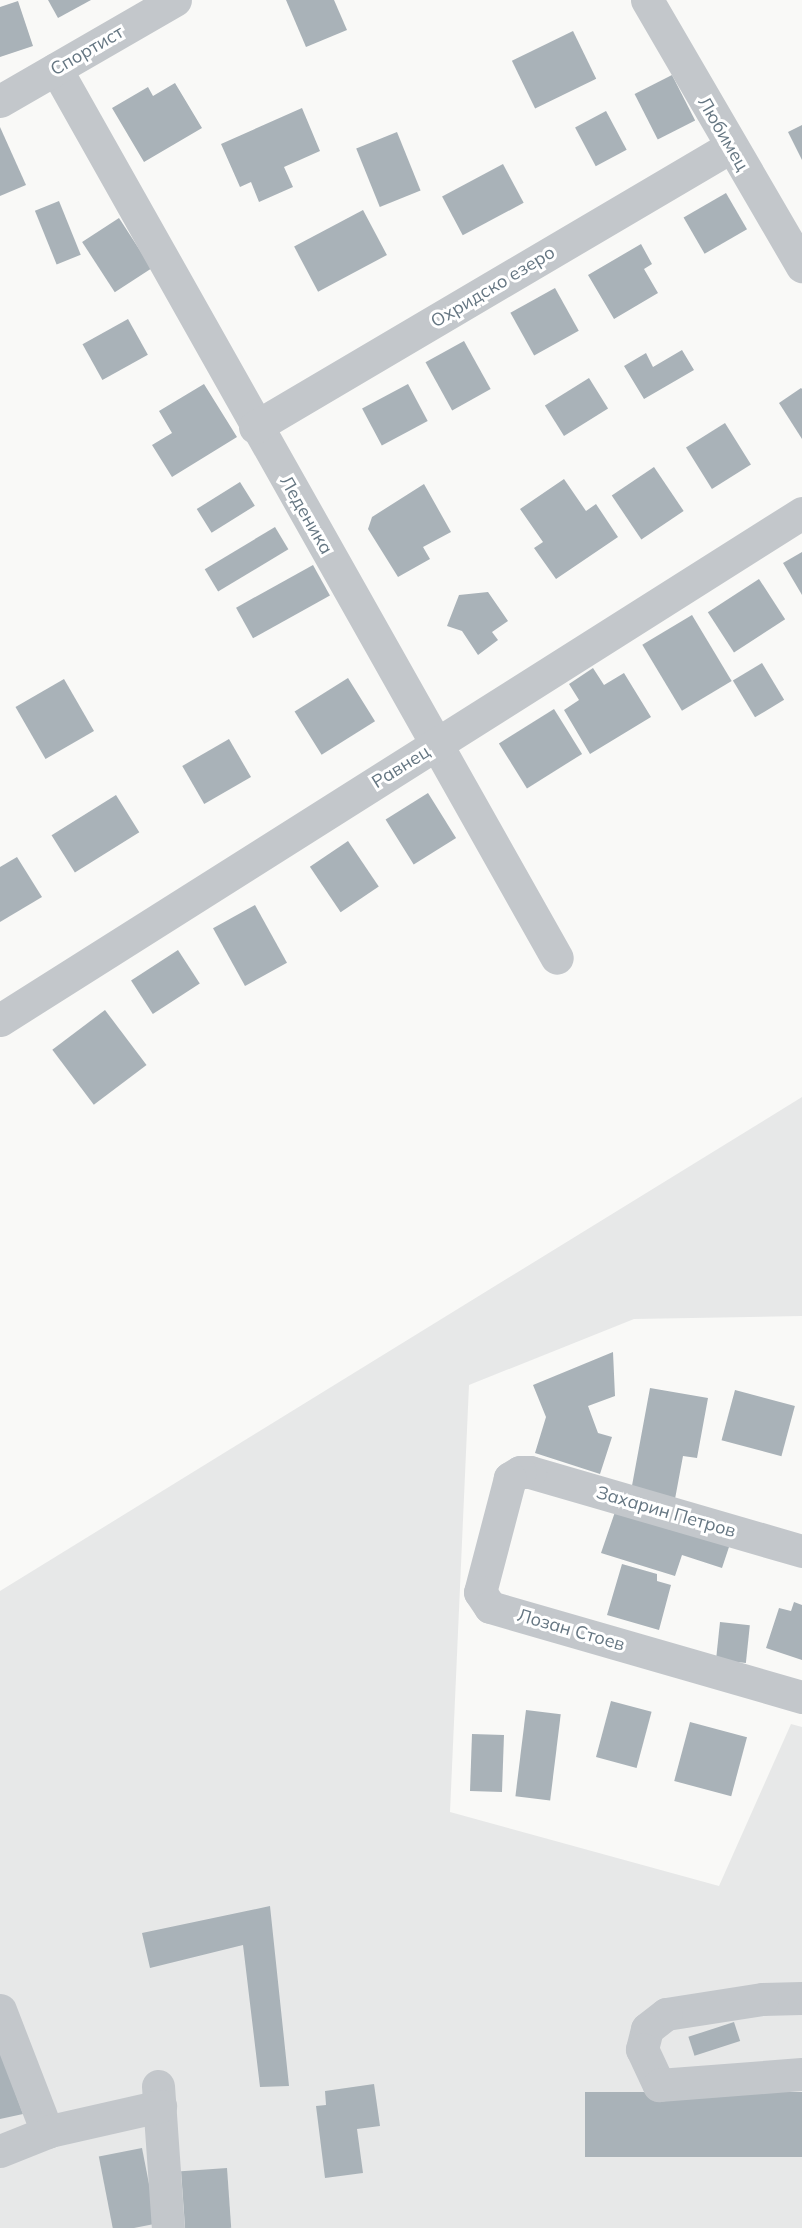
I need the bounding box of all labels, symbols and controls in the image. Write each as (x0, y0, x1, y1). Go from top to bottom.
street label: Спортист (47, 21, 127, 81)
street label: Любимец (693, 93, 753, 175)
street label: Охридско езеро (427, 241, 559, 333)
street label: Леденика (275, 472, 337, 558)
street label: Равнец (368, 741, 434, 793)
street label: Захарин Петров (594, 1482, 738, 1542)
street label: Лозан Стоев (515, 1604, 627, 1656)

